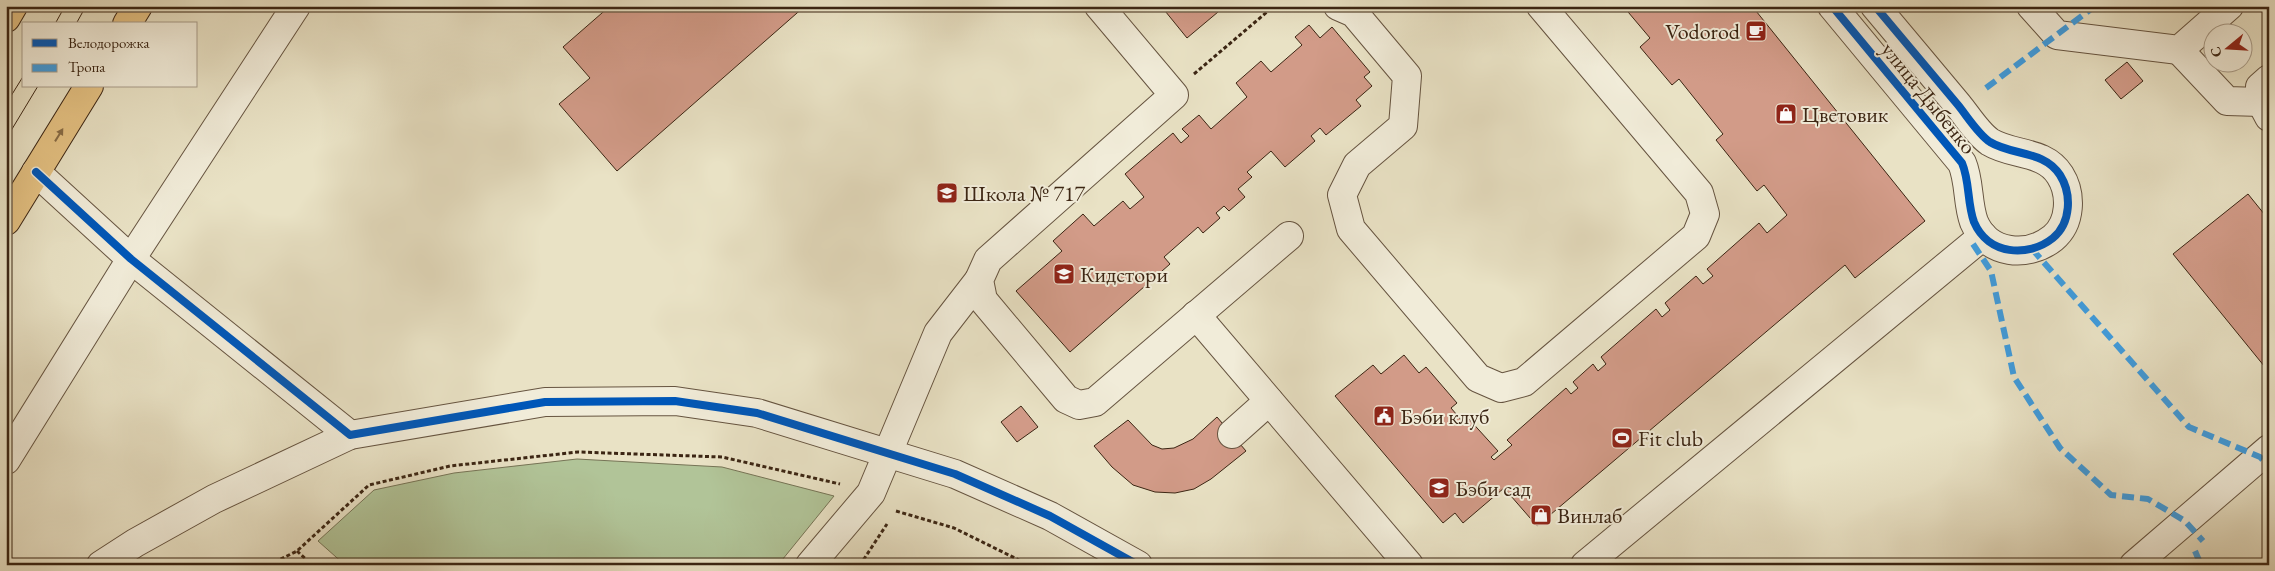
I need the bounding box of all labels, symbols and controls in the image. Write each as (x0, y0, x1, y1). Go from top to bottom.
place label: Vodorod (1665, 17, 1741, 46)
cafe icon: Vodorod (1744, 19, 1768, 43)
legend (22, 22, 198, 88)
north arrow (2202, 22, 2252, 72)
text: Велодорожка (68, 33, 149, 52)
street label: улица Дыбенко (1875, 36, 1983, 160)
text: С (2206, 44, 2226, 60)
text: Тропа (68, 57, 105, 76)
place label: Цветовик (1802, 100, 1889, 129)
shop icon: Цветовик (1774, 102, 1798, 126)
one-way arrow (54, 128, 64, 142)
place label: Школа № 717 (963, 179, 1086, 208)
school or university icon: Школа № 717 (935, 181, 959, 205)
place label: Кидстори (1080, 260, 1168, 289)
school or university icon: Кидстори (1052, 262, 1076, 286)
place label: Бэби клуб (1400, 402, 1489, 431)
public building icon: Бэби клуб (1372, 404, 1396, 428)
place label: Fit club (1638, 424, 1703, 453)
sports icon: Fit club (1610, 426, 1634, 450)
place label: Бэби сад (1455, 474, 1531, 503)
school or university icon: Бэби сад (1427, 476, 1451, 500)
place label: Винлаб (1557, 501, 1622, 530)
shop icon: Винлаб (1529, 503, 1553, 527)

